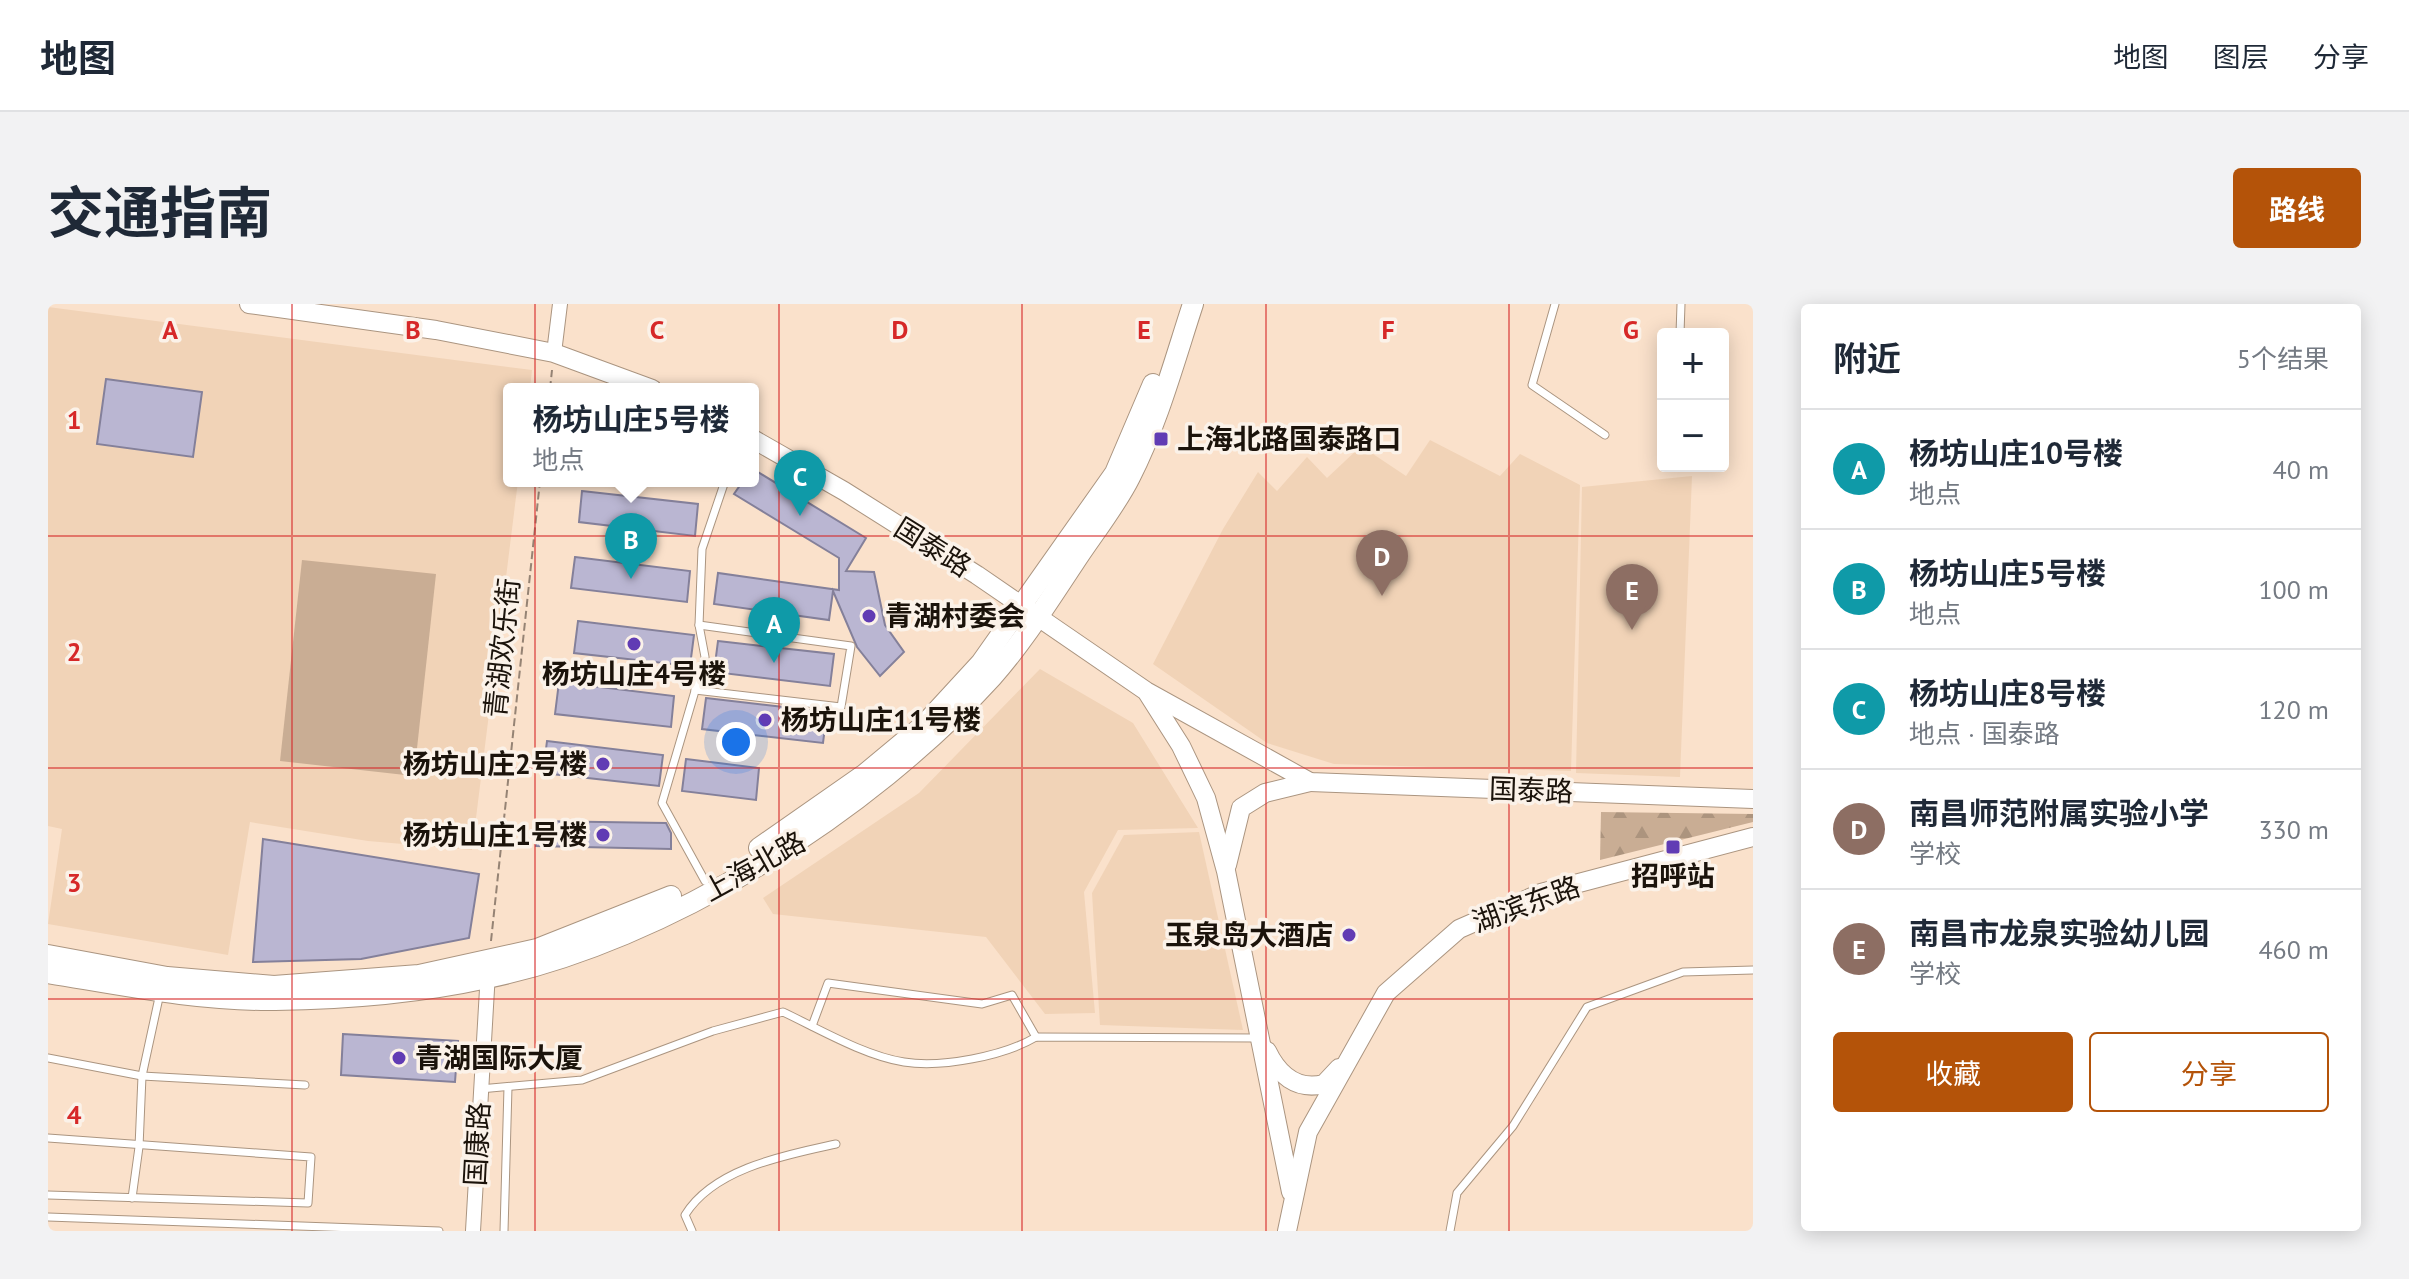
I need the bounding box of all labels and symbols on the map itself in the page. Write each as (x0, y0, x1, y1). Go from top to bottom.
text: A (162, 313, 178, 346)
text: B (405, 313, 421, 346)
text: C (650, 313, 664, 346)
text: D (892, 313, 908, 346)
text: E (1137, 313, 1151, 346)
text: F (1381, 313, 1395, 346)
text: G (1623, 313, 1639, 346)
text: 1 (67, 403, 81, 436)
place label: 上海北路国泰路口 (1177, 420, 1401, 457)
marker: 上海北路国泰路口 (1152, 430, 1170, 448)
pin: C (774, 450, 826, 516)
street label: 国泰路 (888, 509, 979, 585)
pin: B (605, 513, 657, 579)
pin: D (1356, 530, 1408, 596)
pin: E (1606, 564, 1658, 630)
street label: 青湖欢乐街 (476, 576, 527, 720)
pin: A (748, 597, 800, 663)
place label: 青湖村委会 (885, 597, 1025, 634)
marker: 青湖村委会 (860, 607, 878, 625)
text: 2 (67, 635, 81, 668)
marker: 杨坊山庄4号楼 (625, 635, 643, 653)
place label: 杨坊山庄4号楼 (542, 655, 726, 692)
place label: 杨坊山庄11号楼 (781, 701, 981, 738)
marker: 杨坊山庄11号楼 (756, 711, 774, 729)
your location (716, 722, 756, 762)
place label: 杨坊山庄2号楼 (403, 745, 587, 782)
marker: 杨坊山庄2号楼 (594, 755, 612, 773)
street label: 国泰路 (1488, 770, 1574, 809)
place label: 杨坊山庄1号楼 (403, 816, 587, 853)
street label: 上海北路 (696, 822, 812, 909)
marker: 杨坊山庄1号楼 (594, 826, 612, 844)
marker: 招呼站 (1664, 838, 1682, 856)
place label: 招呼站 (1631, 857, 1715, 894)
text: 3 (67, 866, 81, 899)
street label: 湖滨东路 (1467, 867, 1585, 940)
place label: 玉泉岛大酒店 (1165, 916, 1333, 953)
marker: 玉泉岛大酒店 (1340, 926, 1358, 944)
place label: 青湖国际大厦 (415, 1039, 583, 1076)
marker: 青湖国际大厦 (390, 1049, 408, 1067)
text: 4 (67, 1098, 82, 1131)
street label: 国康路 (456, 1101, 497, 1187)

